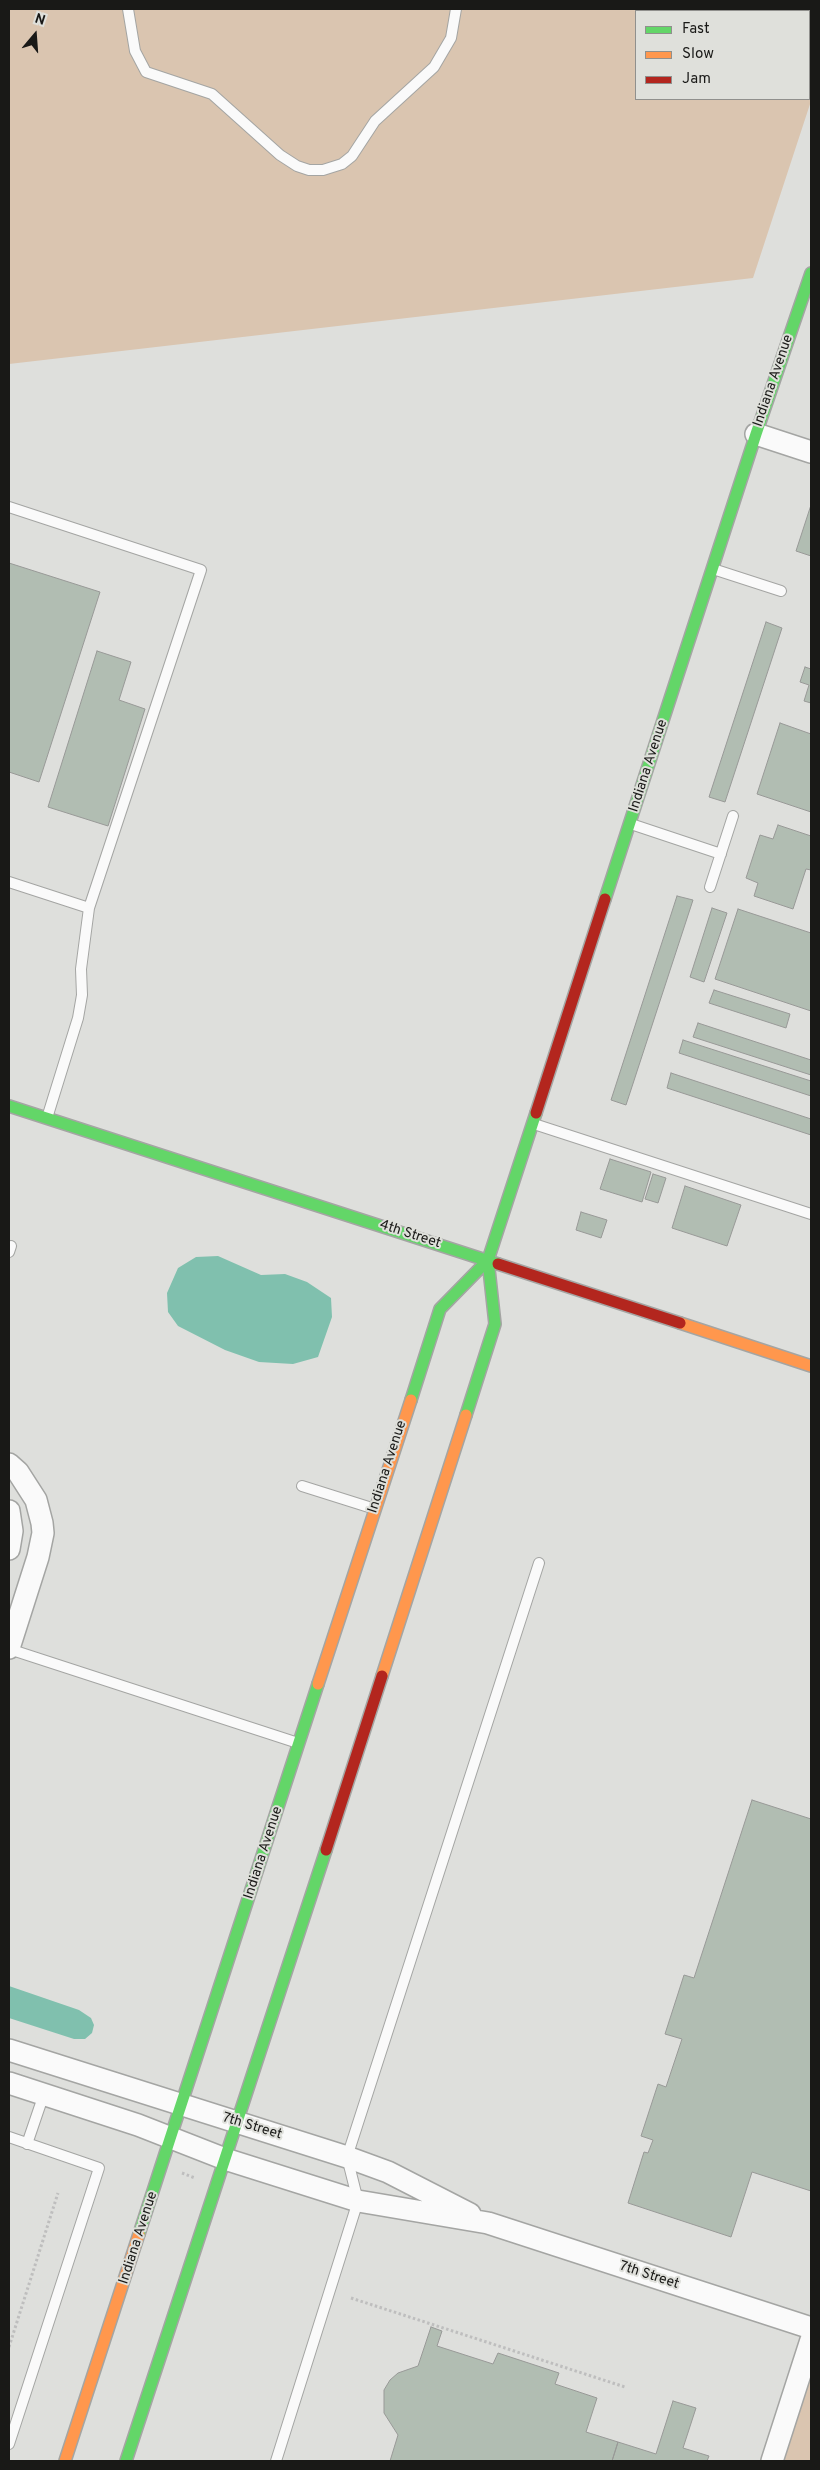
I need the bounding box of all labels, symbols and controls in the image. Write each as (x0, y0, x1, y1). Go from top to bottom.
north arrow (10, 10, 60, 60)
legend (635, 10, 810, 100)
text: N (32, 11, 47, 30)
text: Fast (682, 20, 710, 39)
text: Slow (682, 45, 714, 64)
text: Jam (682, 70, 711, 89)
street label: Indiana Avenue (750, 333, 798, 429)
street label: Indiana Avenue (626, 718, 672, 814)
street label: 4th Street (377, 1217, 443, 1253)
street label: Indiana Avenue (365, 1419, 411, 1515)
street label: Indiana Avenue (241, 1805, 287, 1901)
street label: 7th Street (220, 2110, 284, 2144)
street label: Indiana Avenue (116, 2190, 162, 2286)
street label: 7th Street (617, 2258, 681, 2294)

